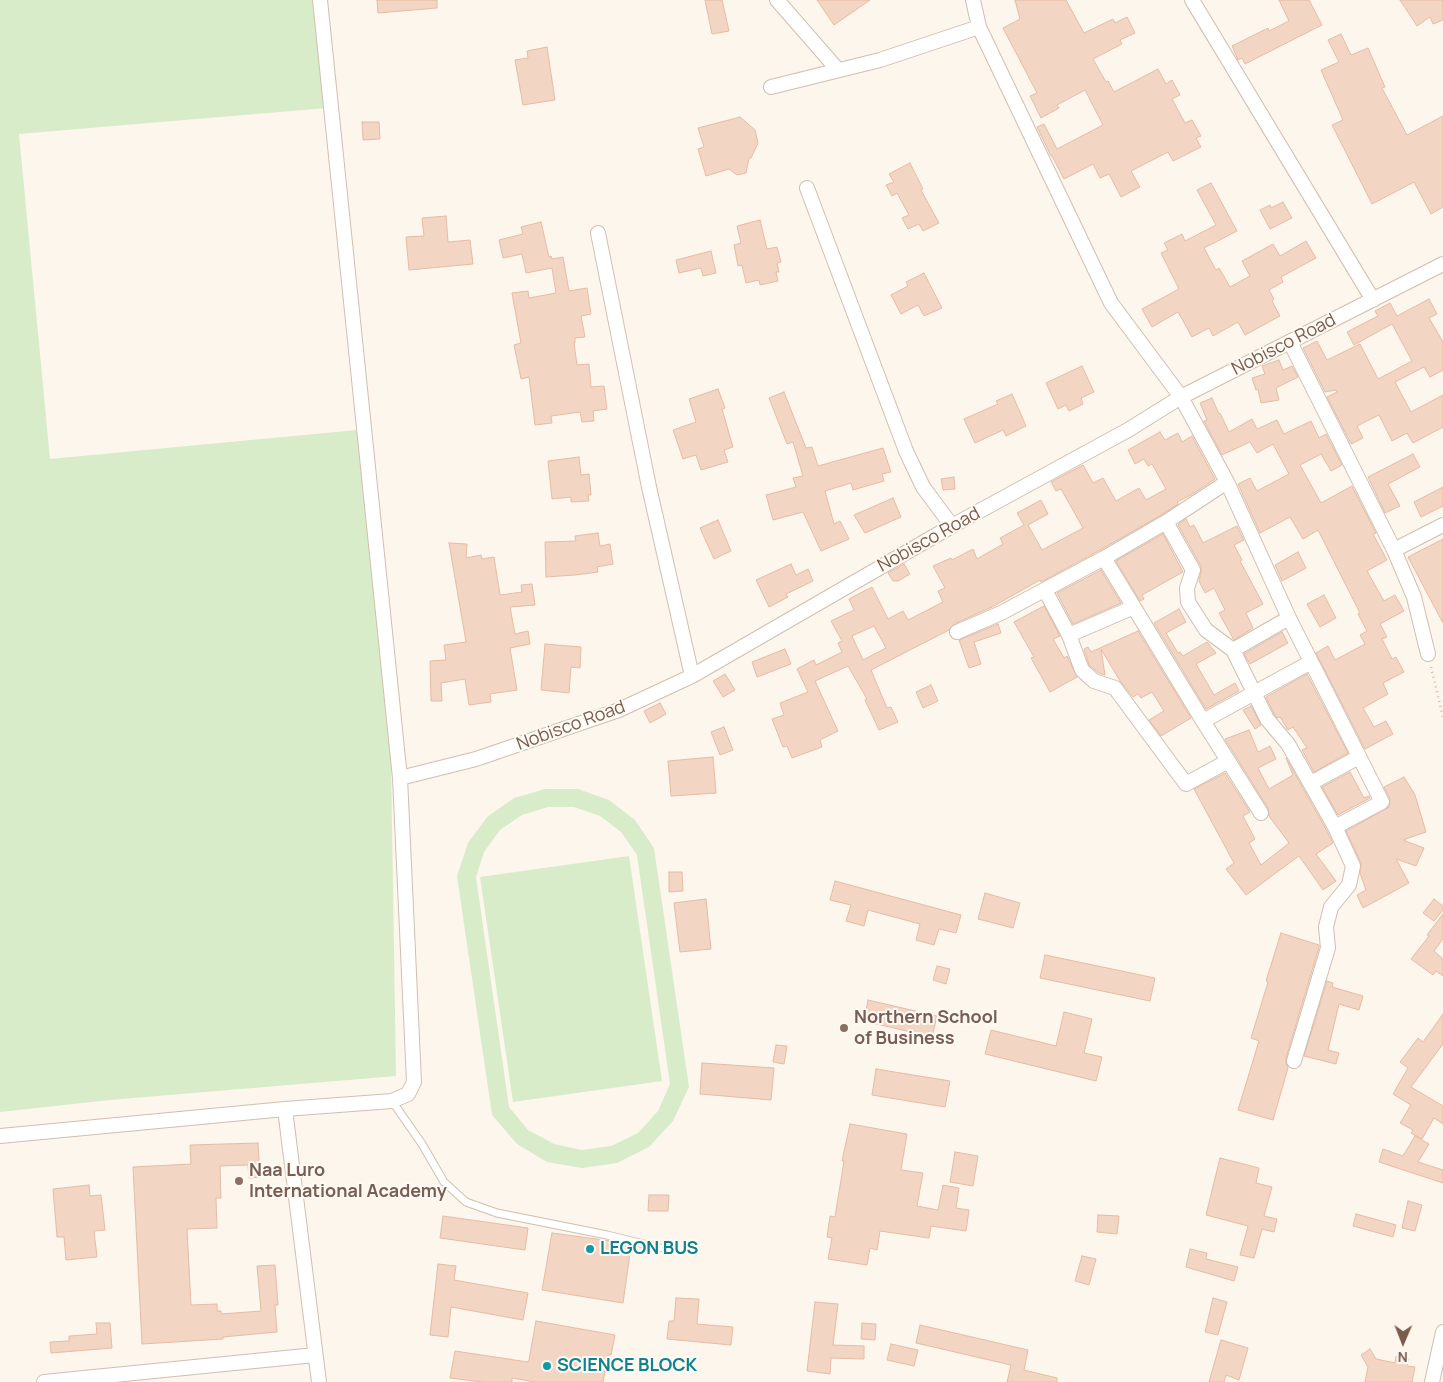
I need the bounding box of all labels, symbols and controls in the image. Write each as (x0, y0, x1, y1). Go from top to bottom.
street label: Nobisco Road (1228, 310, 1340, 380)
street label: Nobisco Road (874, 503, 984, 577)
street label: Nobisco Road (514, 696, 628, 756)
place label: Northern School of Business (854, 1007, 998, 1050)
marker: Northern School of Business (838, 1022, 850, 1034)
place label: Naa Luro International Academy (249, 1160, 447, 1202)
marker: Naa Luro International Academy (233, 1175, 245, 1187)
place label: LEGON BUS (600, 1238, 698, 1260)
marker: LEGON BUS (584, 1243, 596, 1255)
north arrow (1378, 1317, 1428, 1367)
text: N (1398, 1348, 1408, 1367)
place label: SCIENCE BLOCK (557, 1355, 697, 1377)
marker: SCIENCE BLOCK (541, 1360, 553, 1372)

